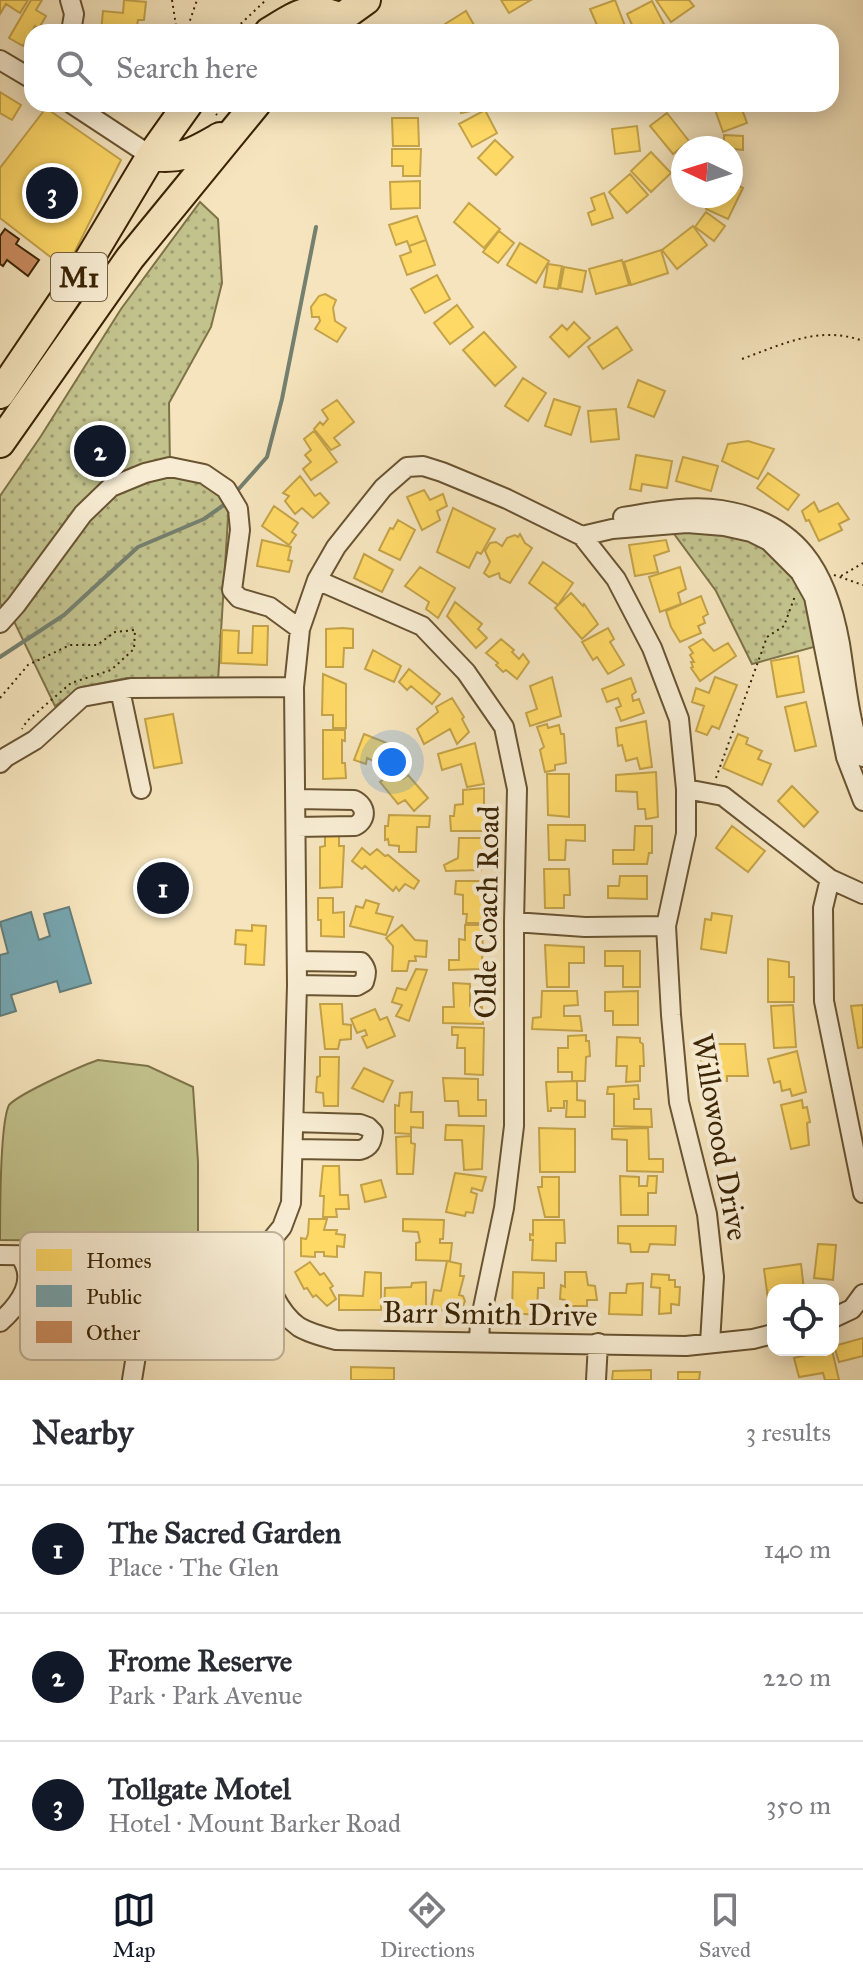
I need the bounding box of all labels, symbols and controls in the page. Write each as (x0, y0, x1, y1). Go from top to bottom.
search box (24, 24, 839, 112)
icon: search (52, 46, 96, 90)
text: Search here (116, 50, 258, 86)
north arrow (671, 136, 743, 208)
pin: 3 (26, 163, 78, 223)
road number: M1 (51, 253, 107, 301)
pin: 2 (74, 421, 126, 481)
your location (372, 742, 412, 782)
street label: Olde Coach Road (467, 805, 507, 1019)
pin: 1 (137, 858, 189, 918)
street label: Willowood Drive (684, 1031, 756, 1243)
legend (20, 1232, 284, 1360)
text: Homes (86, 1247, 152, 1274)
text: Public (86, 1283, 142, 1310)
map controls (767, 1284, 839, 1356)
button: locate (767, 1284, 839, 1356)
street label: Barr Smith Drive (382, 1294, 598, 1334)
text: Other (86, 1319, 141, 1346)
text: Nearby (32, 1412, 134, 1453)
text: 3 results (746, 1416, 831, 1448)
text: The Sacred Garden (108, 1515, 341, 1551)
text: 1 (53, 1533, 63, 1565)
text: 140 m (764, 1533, 831, 1565)
text: Place · The Glen (108, 1551, 279, 1583)
text: Frome Reserve (108, 1643, 292, 1679)
text: 2 (52, 1661, 64, 1693)
text: 220 m (763, 1661, 831, 1693)
text: Park · Park Avenue (108, 1679, 303, 1711)
text: Tollgate Motel (108, 1771, 291, 1807)
text: 3 (53, 1789, 63, 1821)
text: 350 m (766, 1789, 831, 1821)
text: Hotel · Mount Barker Road (108, 1807, 401, 1839)
tab: Map (112, 1888, 156, 1963)
tab: Directions (380, 1888, 475, 1963)
tab: Saved (699, 1888, 751, 1963)

